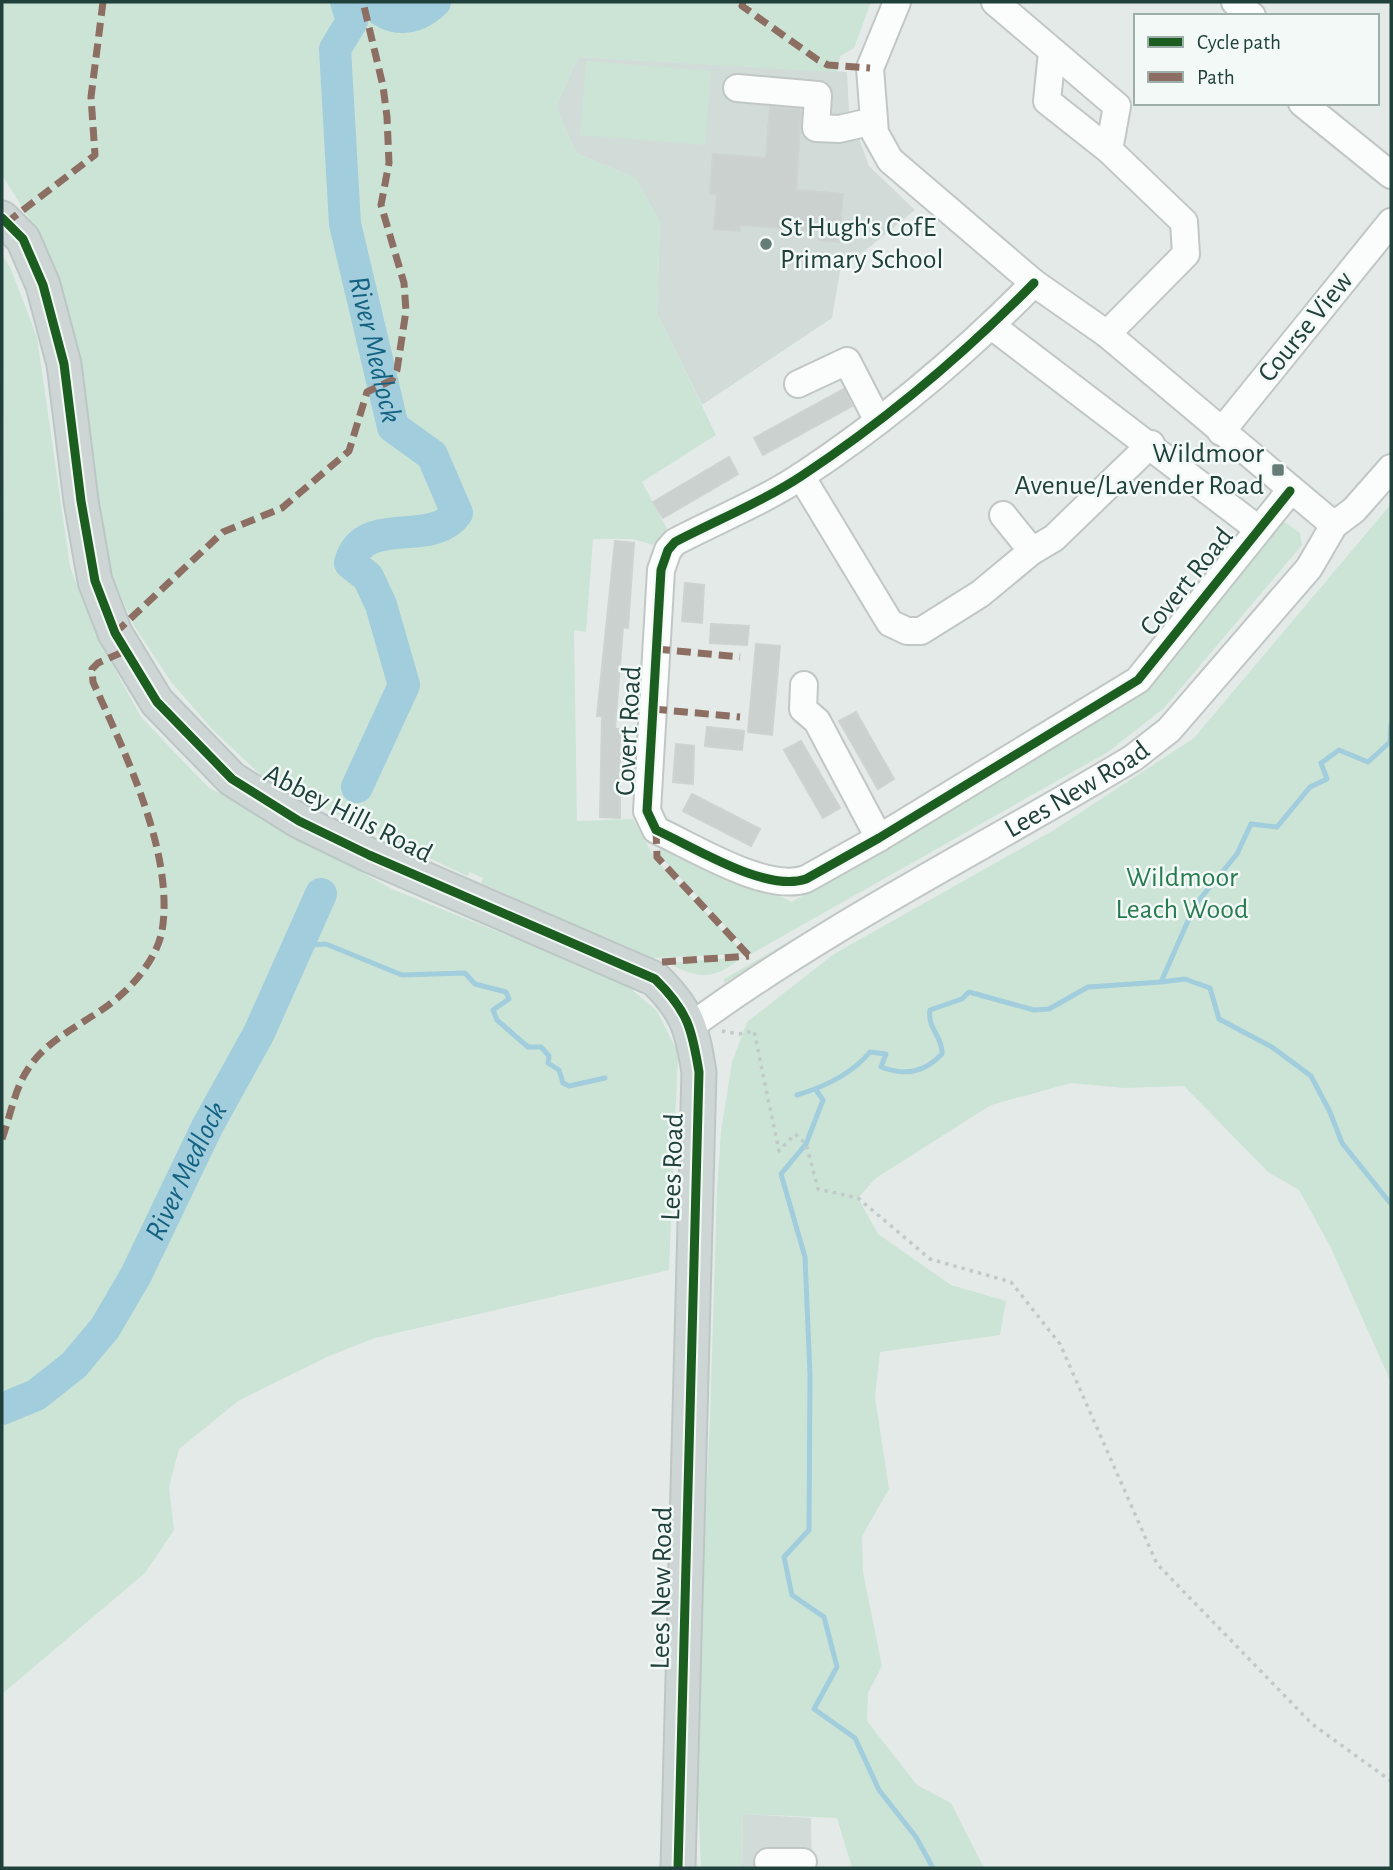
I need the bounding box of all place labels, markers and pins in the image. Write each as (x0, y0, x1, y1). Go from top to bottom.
place label: St Hugh's CofE Primary School (780, 214, 943, 274)
marker: St Hugh's CofE Primary School (758, 236, 774, 252)
place label: Wildmoor Avenue/Lavender Road (1015, 440, 1264, 500)
marker: Wildmoor Avenue/Lavender Road (1270, 462, 1286, 478)

